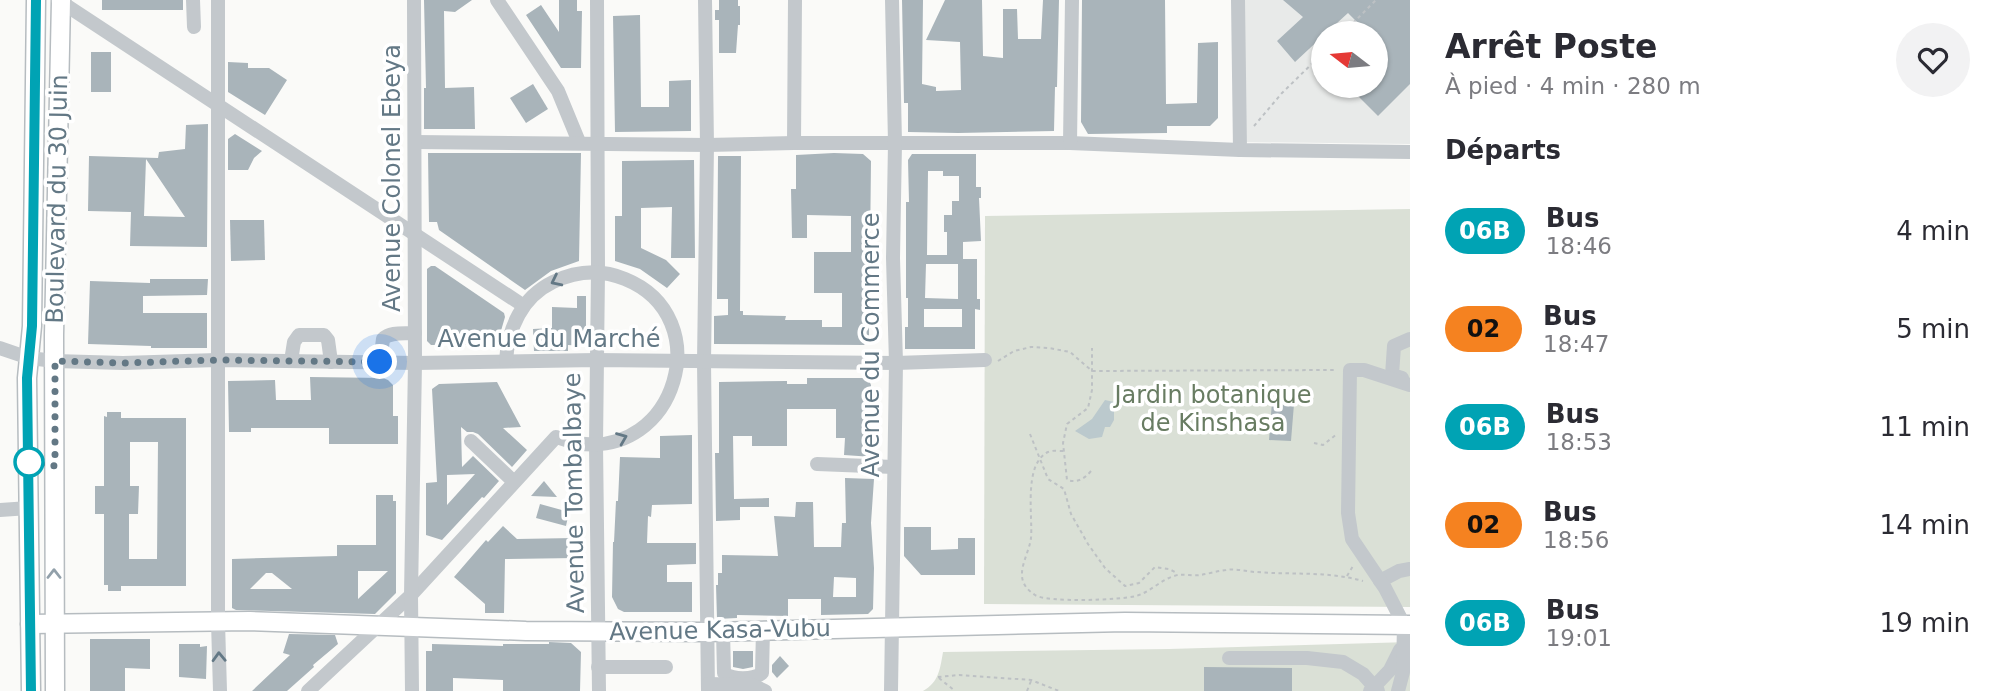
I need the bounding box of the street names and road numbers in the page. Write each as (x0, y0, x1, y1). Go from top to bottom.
street label: Avenue Colonel Ebeya (378, 44, 406, 312)
street label: Boulevard du 30 Juin (41, 74, 73, 324)
street label: Avenue du Commerce (857, 212, 885, 478)
street label: Avenue du Marché (438, 325, 660, 353)
street label: Avenue Tombalbaye (558, 372, 590, 614)
street label: Avenue Kasa-Vubu (609, 614, 831, 646)

